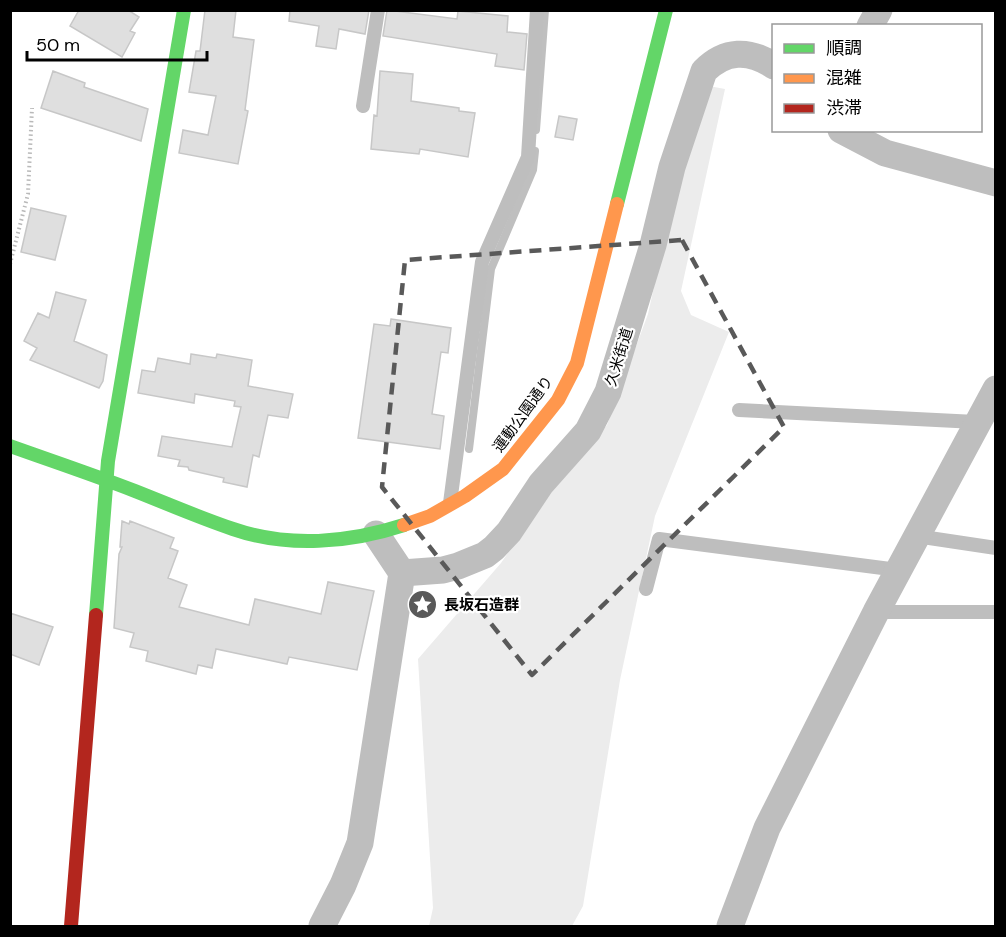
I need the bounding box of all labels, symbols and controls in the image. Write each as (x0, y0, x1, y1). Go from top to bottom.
scale bar (27, 24, 207, 62)
legend (772, 24, 982, 132)
text: 50 m (36, 33, 80, 57)
text: 順調 (826, 36, 862, 60)
text: 混雑 (826, 66, 862, 90)
text: 渋滞 (826, 96, 862, 120)
street label: 久米街道 (601, 325, 637, 389)
street label: 運動公園通り (488, 372, 558, 456)
place icon: 長坂石造群 (407, 589, 439, 621)
place label: 長坂石造群 (444, 595, 519, 615)

